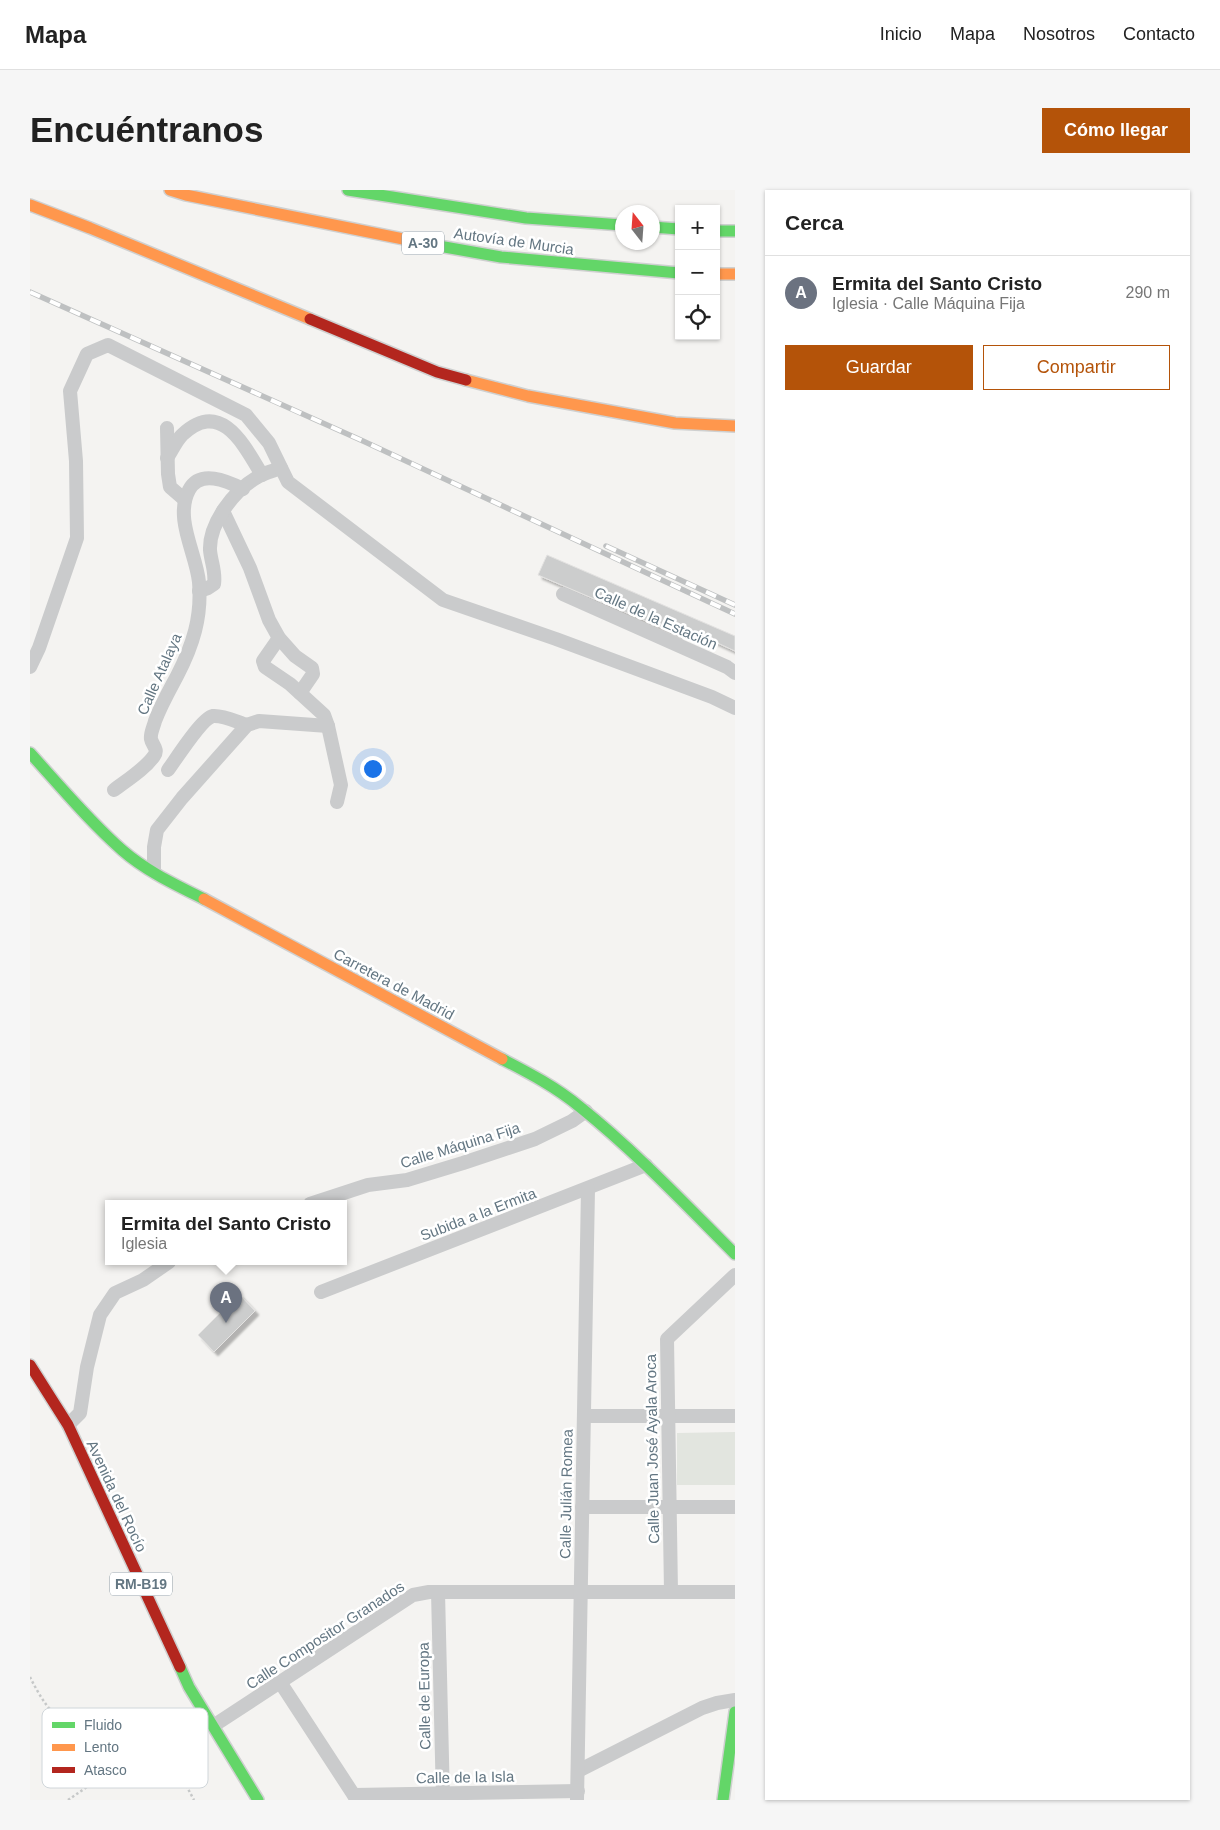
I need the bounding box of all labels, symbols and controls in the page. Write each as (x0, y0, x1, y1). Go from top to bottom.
text: Mapa (25, 21, 86, 48)
text: Inicio (880, 24, 922, 44)
text: Mapa (950, 24, 995, 44)
text: Nosotros (1023, 24, 1095, 44)
text: Contacto (1123, 24, 1195, 44)
button: Cómo llegar (1042, 108, 1190, 153)
text: Encuéntranos (30, 110, 263, 149)
north arrow (615, 205, 660, 250)
map controls (675, 205, 720, 340)
button: + (675, 205, 720, 250)
text: Cerca (785, 211, 843, 234)
street label: Autovía de Murcia (453, 224, 576, 258)
road number: A-30 (402, 232, 444, 254)
button: − (675, 250, 720, 295)
text: Ermita del Santo Cristo (832, 273, 1042, 294)
text: A (795, 284, 807, 301)
text: 290 m (1126, 284, 1170, 301)
button: locate (675, 295, 720, 340)
text: Iglesia · Calle Máquina Fija (832, 295, 1025, 312)
button: Guardar (785, 345, 973, 390)
button: Compartir (983, 345, 1170, 390)
street label: Calle de la Estación (592, 583, 720, 653)
street label: Calle Atalaya (133, 630, 185, 717)
your location (360, 756, 386, 782)
street label: Carretera de Madrid (331, 945, 457, 1023)
street label: Calle Máquina Fija (398, 1119, 523, 1171)
street label: Subida a la Ermita (418, 1184, 539, 1244)
popup (105, 1200, 347, 1265)
text: Ermita del Santo Cristo (121, 1213, 331, 1234)
text: Iglesia (121, 1235, 167, 1252)
pin: A (210, 1282, 242, 1323)
street label: Calle Juan José Ayala Aroca (642, 1353, 662, 1544)
street label: Calle Julián Romea (556, 1428, 576, 1559)
street label: Avenida del Rocío (84, 1437, 150, 1555)
road number: RM-B19 (110, 1572, 172, 1596)
street label: Calle Compositor Granados (243, 1577, 407, 1693)
street label: Calle de Europa (415, 1641, 433, 1750)
legend (42, 1708, 208, 1788)
text: Fluido (84, 1717, 122, 1733)
text: Lento (84, 1739, 119, 1755)
text: Atasco (84, 1762, 127, 1778)
street label: Calle de la Isla (416, 1768, 515, 1786)

